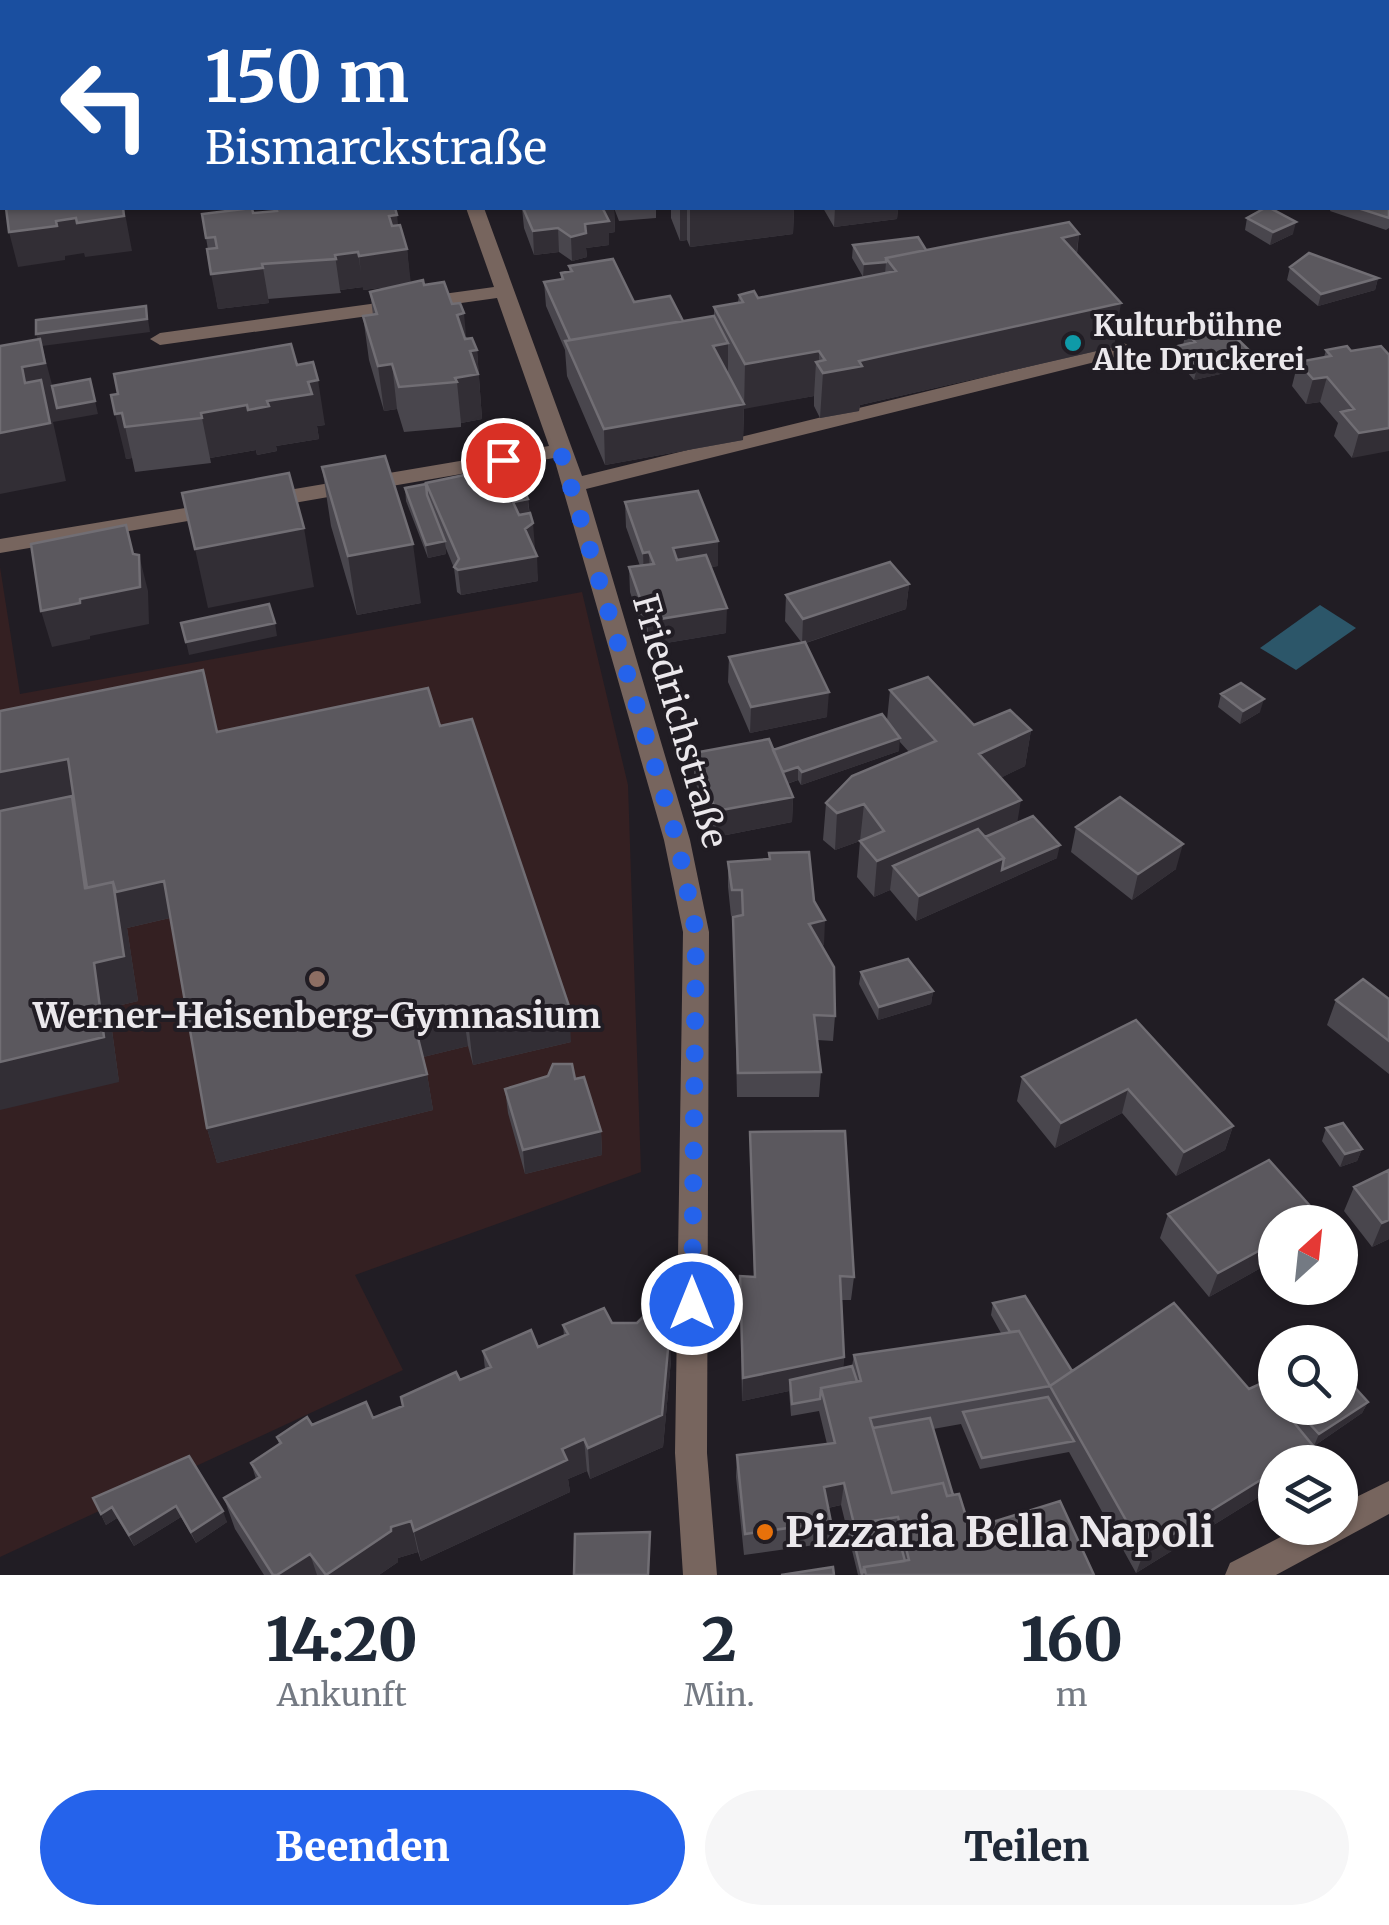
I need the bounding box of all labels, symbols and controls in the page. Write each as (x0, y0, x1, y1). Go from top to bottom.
text: 150 m (205, 33, 409, 121)
icon: left (40, 40, 170, 170)
text: Bismarckstraße (205, 120, 547, 176)
place label: Kulturbühne Alte Druckerei (1092, 306, 1305, 378)
marker: Kulturbühne Alte Druckerei (1062, 332, 1084, 354)
pin (461, 418, 546, 503)
icon: arrive (476, 433, 531, 488)
street label: Friedrichstraße (623, 589, 737, 853)
marker: Werner-Heisenberg-Gymnasium (306, 968, 328, 990)
place label: Werner-Heisenberg-Gymnasium (32, 994, 601, 1038)
north arrow (1258, 1205, 1358, 1305)
map controls (1258, 1205, 1358, 1545)
position arrow (640, 1252, 744, 1356)
button: search (1258, 1325, 1358, 1425)
button: layers (1258, 1445, 1358, 1545)
place label: Pizzaria Bella Napoli (785, 1506, 1214, 1558)
marker: Pizzaria Bella Napoli (754, 1521, 776, 1543)
text: 14:20 (266, 1602, 418, 1677)
text: 2 (701, 1602, 737, 1677)
text: 160 (1020, 1602, 1123, 1677)
text: Ankunft (277, 1675, 407, 1715)
text: Min. (684, 1675, 755, 1715)
text: m (1056, 1675, 1088, 1715)
button: Beenden (40, 1790, 685, 1905)
button: Teilen (705, 1790, 1349, 1905)

